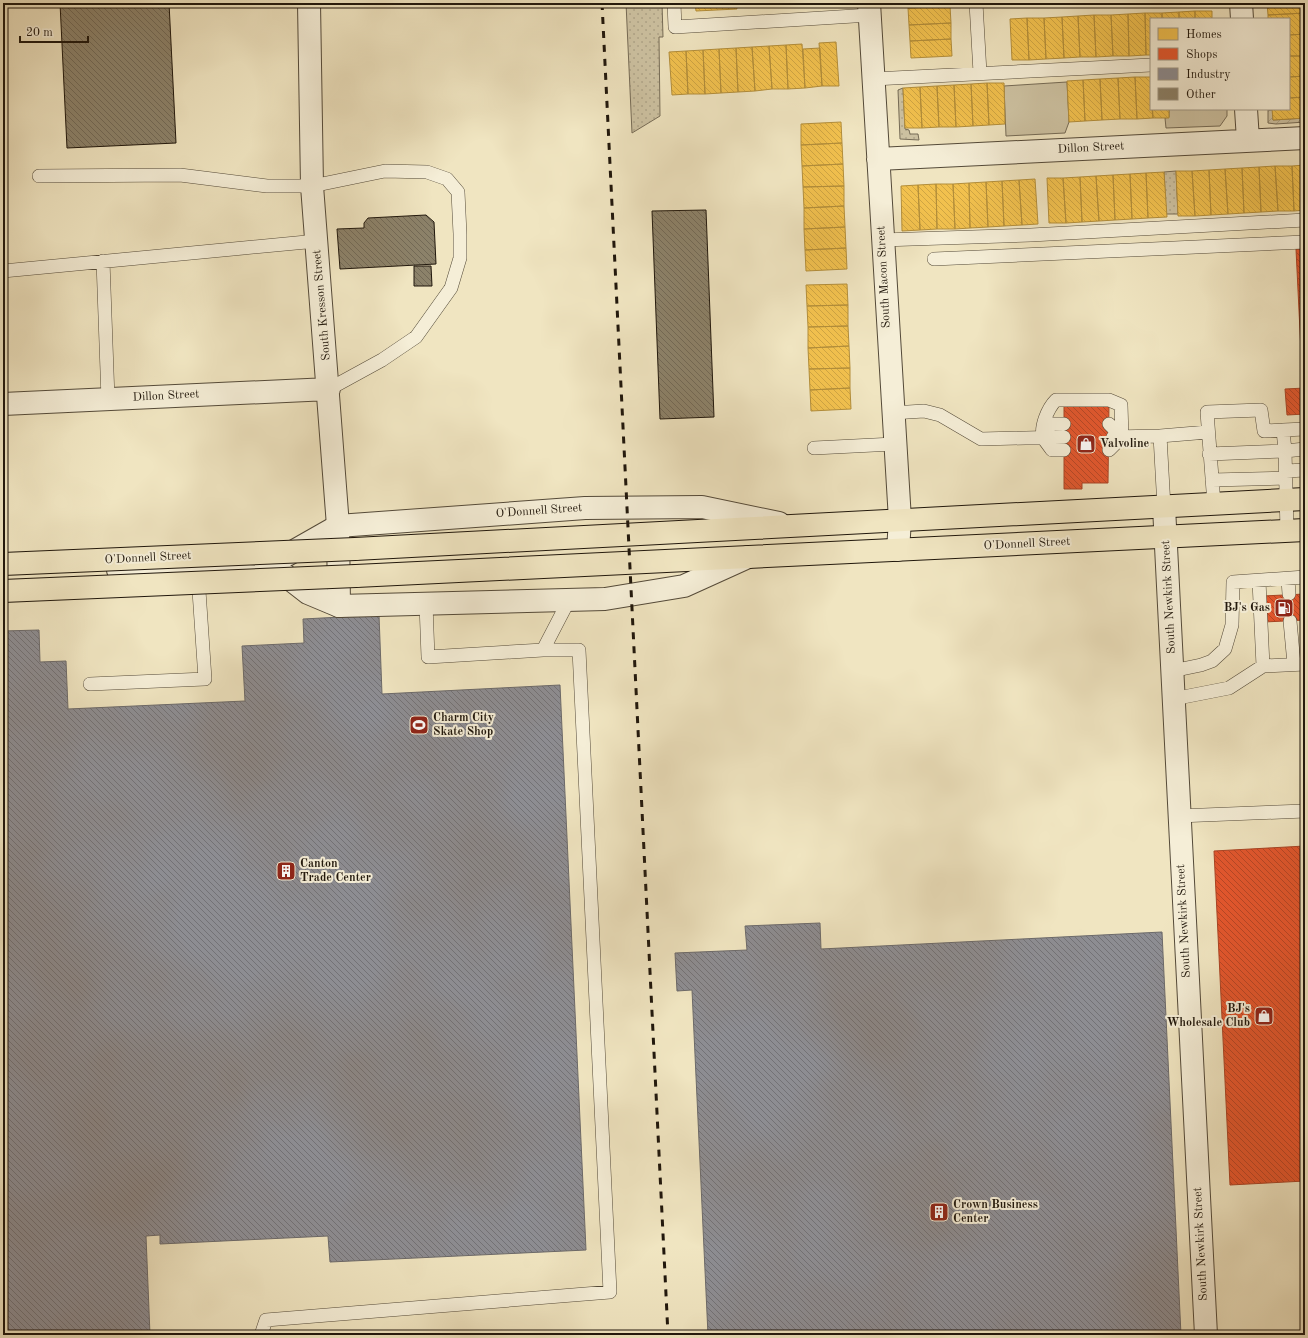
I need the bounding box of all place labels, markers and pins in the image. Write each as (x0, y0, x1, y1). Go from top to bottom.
shop icon: Valvoline (1075, 433, 1097, 455)
place label: Valvoline (1100, 438, 1150, 450)
fuel station icon: BJ's Gas (1273, 597, 1295, 619)
place label: BJ's Gas (1224, 602, 1270, 614)
place label: Charm City Skate Shop (433, 712, 494, 738)
sports icon: Charm City Skate Shop (408, 714, 430, 736)
place label: Canton Trade Center (300, 858, 371, 884)
building icon: Canton Trade Center (275, 860, 297, 882)
place label: BJ's Wholesale Club (1166, 1003, 1250, 1029)
shop icon: BJ's Wholesale Club (1253, 1005, 1275, 1027)
place label: Crown Business Center (953, 1199, 1038, 1225)
building icon: Crown Business Center (928, 1201, 950, 1223)

